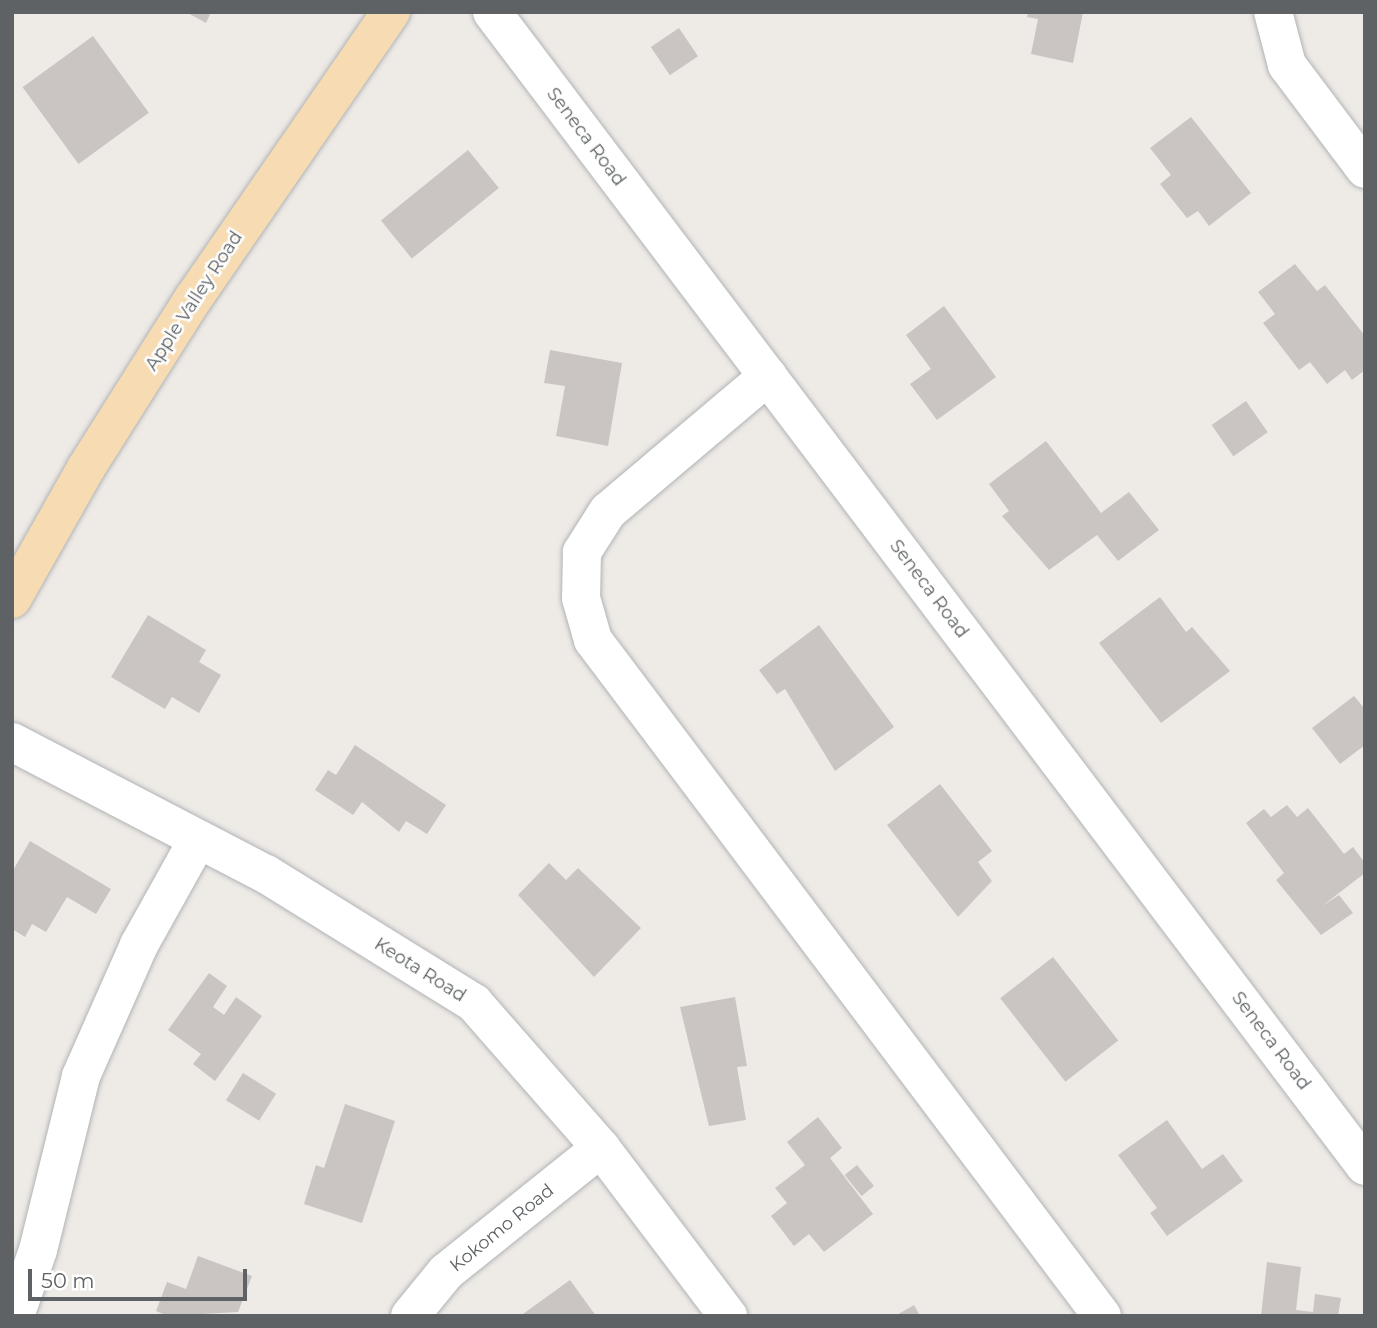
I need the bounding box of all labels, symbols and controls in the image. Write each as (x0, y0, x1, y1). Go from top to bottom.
street label: Seneca Road (542, 84, 630, 190)
street label: Apple Valley Road (141, 227, 247, 375)
street label: Seneca Road (885, 536, 973, 642)
street label: Keota Road (370, 933, 470, 1007)
street label: Seneca Road (1227, 988, 1315, 1094)
street label: Kokomo Road (446, 1179, 558, 1277)
scale bar (32, 1254, 250, 1298)
text: 50 m (41, 1268, 95, 1293)

